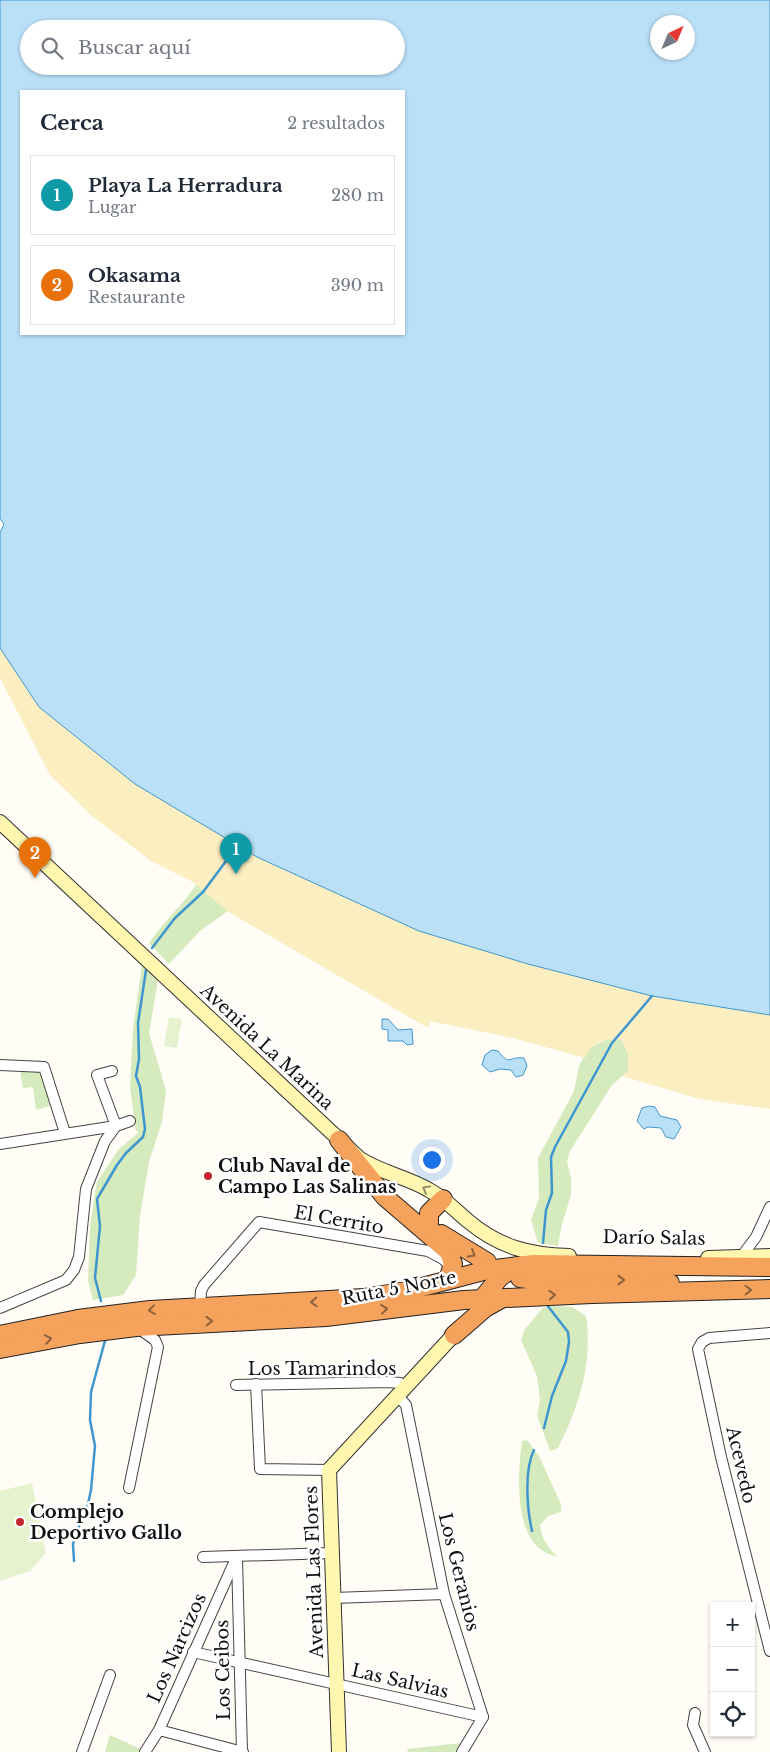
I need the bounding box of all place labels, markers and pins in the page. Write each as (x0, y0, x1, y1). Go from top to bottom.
pin: 1 (220, 833, 252, 874)
pin: 2 (19, 837, 51, 878)
place label: Club Naval de Campo Las Salinas (218, 1155, 396, 1198)
marker: Club Naval de Campo Las Salinas (202, 1170, 214, 1182)
place label: Complejo Deportivo Gallo (30, 1501, 182, 1544)
marker: Complejo Deportivo Gallo (14, 1516, 26, 1528)

